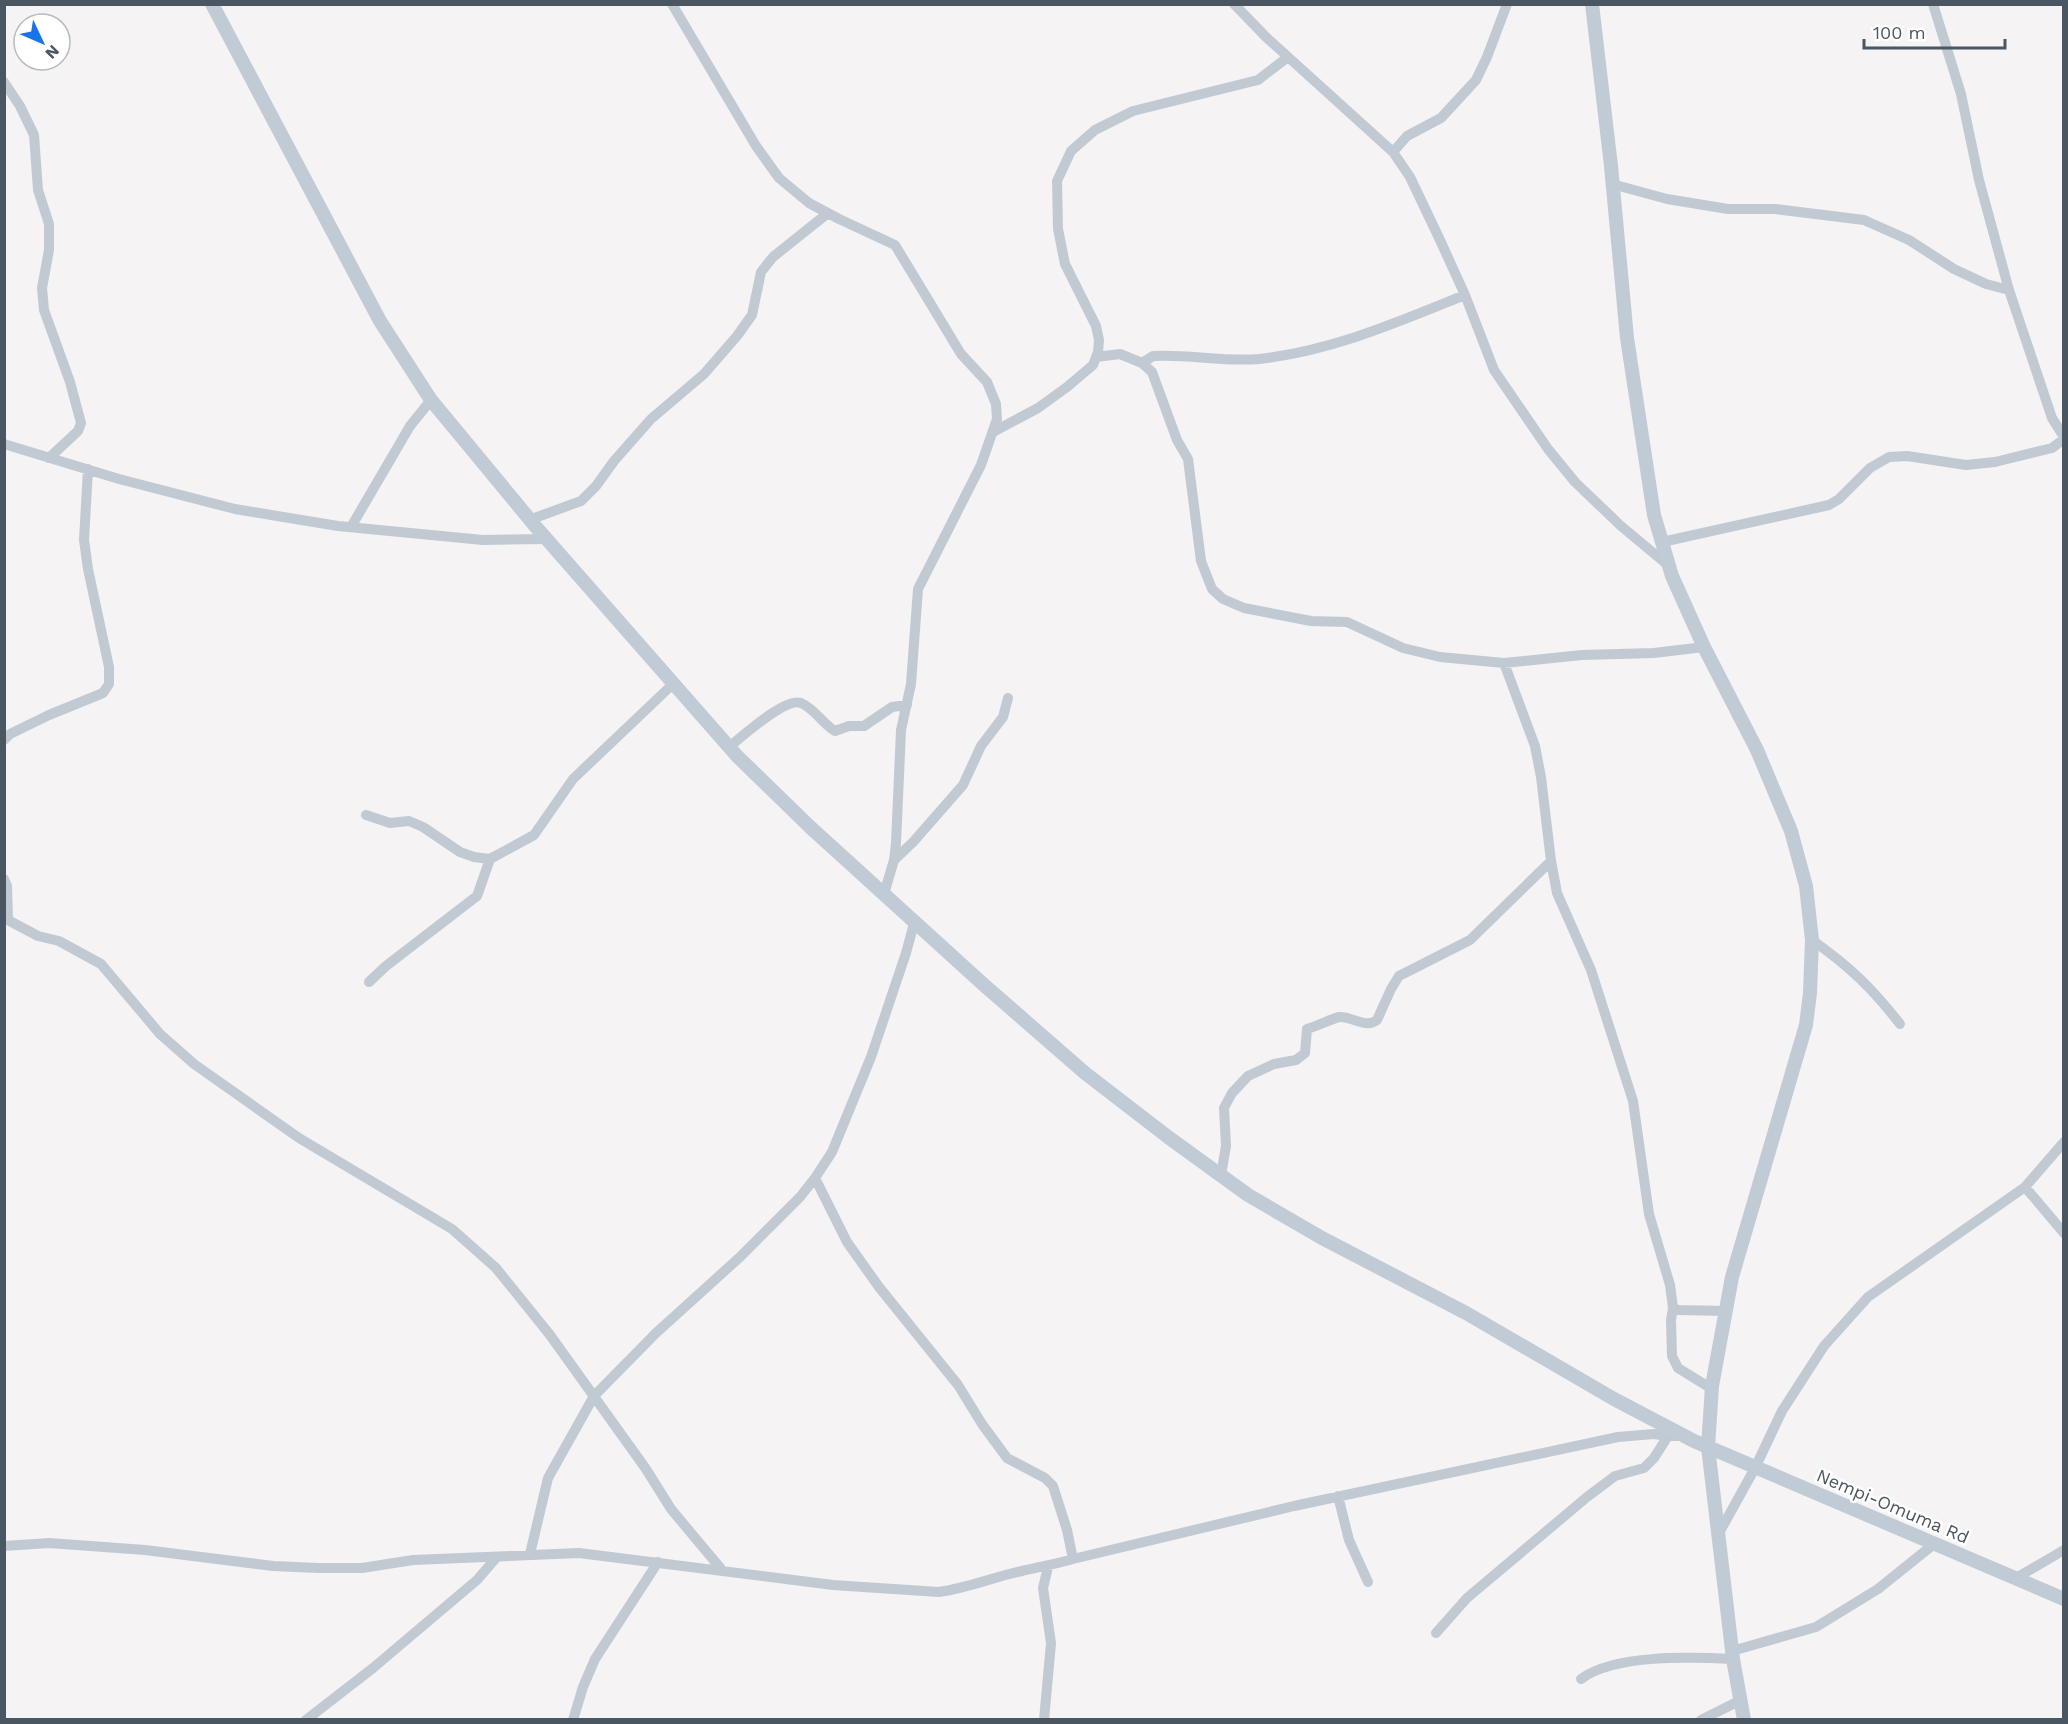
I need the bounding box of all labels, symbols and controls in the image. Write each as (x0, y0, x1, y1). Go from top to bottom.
north arrow (12, 12, 72, 72)
scale bar (1864, 12, 2005, 50)
text: 100 m (1873, 22, 1926, 43)
text: N (41, 41, 63, 63)
street label: Nempi-Omuma Rd (1814, 1464, 1972, 1548)

